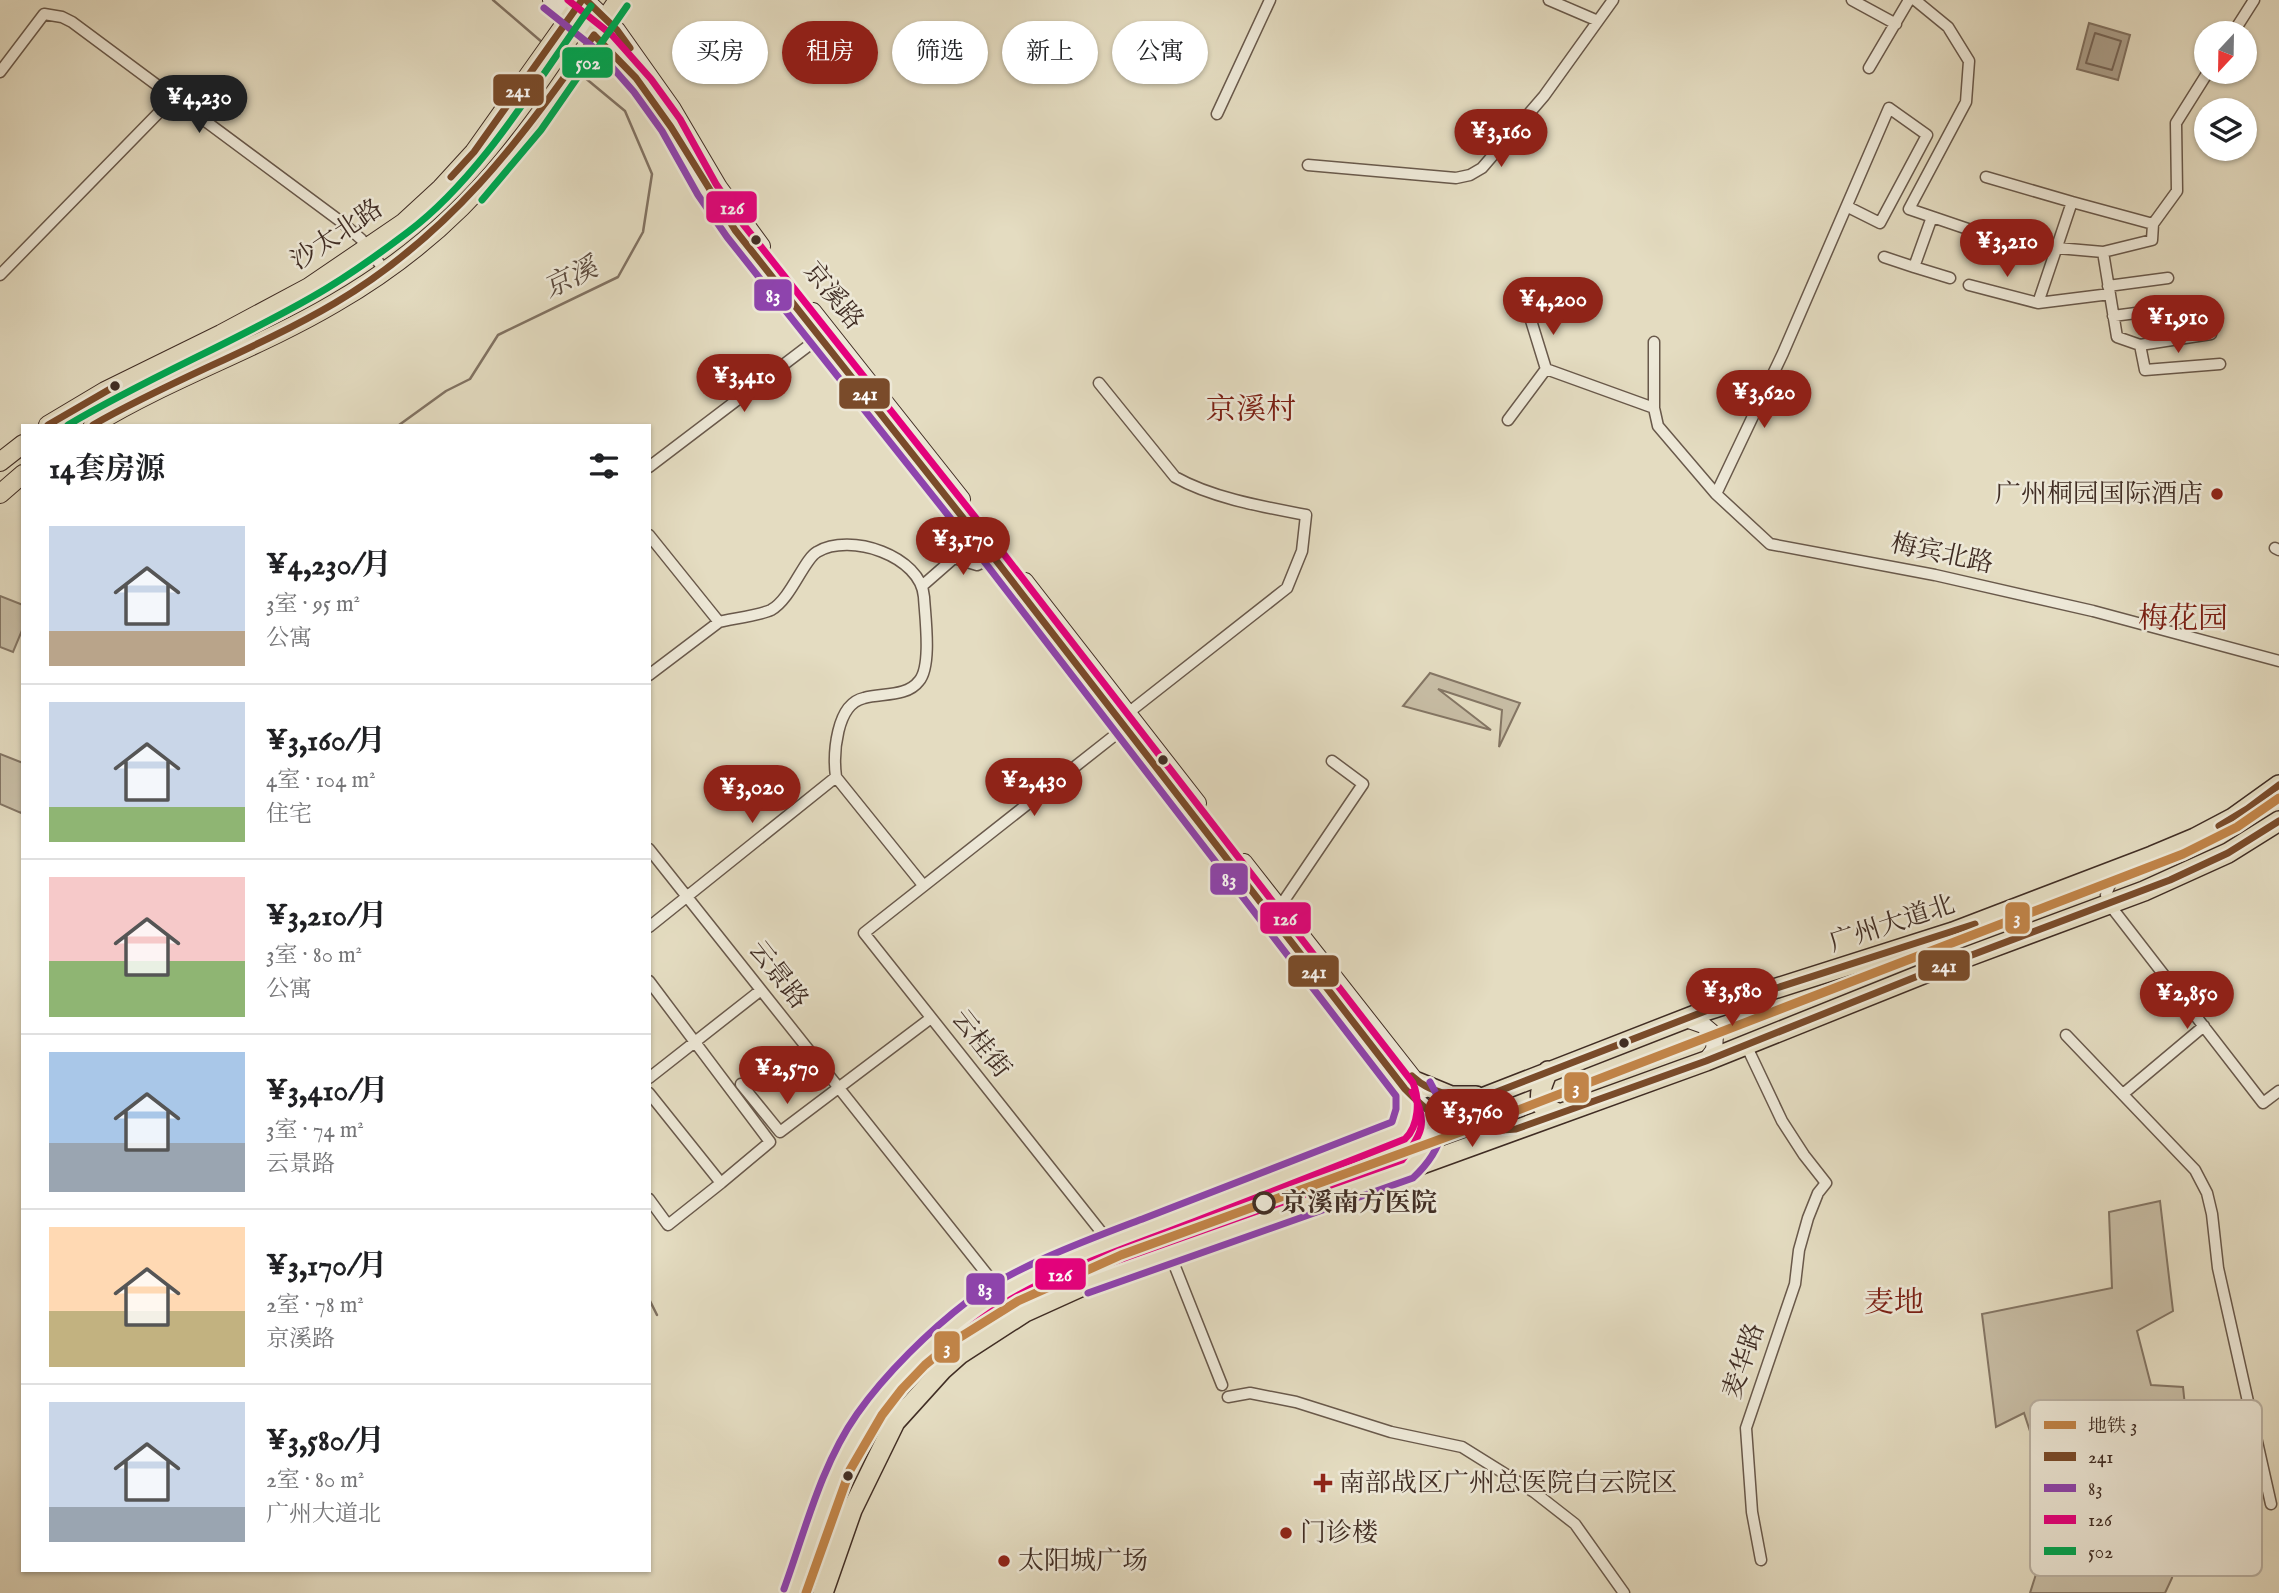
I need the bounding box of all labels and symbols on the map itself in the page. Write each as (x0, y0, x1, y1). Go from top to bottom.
north arrow (2194, 21, 2258, 84)
line badge: 502 (561, 46, 614, 79)
text: 502 (575, 52, 601, 76)
line badge: 241 (492, 73, 545, 107)
pin: ¥4,230 (142, 76, 256, 135)
text: 241 (505, 80, 531, 104)
pin: ¥3,160 (1444, 110, 1558, 169)
line badge: 126 (705, 190, 758, 224)
street label: 沙太北路 (285, 192, 389, 278)
text: 126 (720, 197, 745, 221)
pin: ¥3,210 (1950, 219, 2064, 279)
unlabelled marker (749, 233, 763, 247)
water label: 京溪 (538, 250, 607, 307)
street label: 京溪路 (796, 255, 870, 337)
line badge: 83 (753, 278, 793, 312)
pin: ¥4,200 (1496, 278, 1610, 337)
text: 83 (766, 285, 780, 309)
pin: ¥1,910 (2121, 296, 2235, 355)
pin: ¥3,410 (687, 354, 801, 414)
pin: ¥3,620 (1707, 370, 1821, 430)
line badge: 241 (838, 377, 891, 410)
unlabelled marker (108, 379, 122, 393)
text: 241 (852, 383, 878, 407)
district label: 京溪村 (1206, 392, 1296, 430)
place label: 广州桐园国际酒店 (1995, 478, 2203, 511)
marker: 广州桐园国际酒店 (2209, 486, 2225, 502)
pin: ¥3,170 (906, 518, 1020, 577)
street label: 梅宾北路 (1888, 527, 1996, 581)
district label: 梅花园 (2138, 601, 2228, 639)
unlabelled marker (1156, 753, 1170, 767)
pin: ¥2,430 (977, 758, 1091, 818)
pin: ¥3,020 (695, 766, 809, 825)
line badge: 83 (1209, 862, 1249, 896)
text: 83 (1222, 869, 1236, 893)
street label: 广州大道北 (1825, 888, 1959, 960)
line badge: 126 (1259, 901, 1312, 935)
line badge: 3 (2004, 901, 2031, 935)
text: 3 (2013, 907, 2021, 931)
text: 126 (1273, 908, 1298, 932)
street label: 云景路 (741, 934, 815, 1016)
line badge: 241 (1917, 949, 1971, 982)
line badge: 241 (1287, 954, 1340, 988)
text: 241 (1931, 955, 1957, 979)
text: 241 (1301, 961, 1327, 985)
pin: ¥3,580 (1675, 968, 1789, 1028)
pin: ¥2,850 (2130, 972, 2244, 1031)
street label: 云桂街 (944, 1003, 1018, 1085)
unlabelled marker (1617, 1036, 1631, 1050)
pin: ¥2,570 (730, 1046, 844, 1106)
line badge: 3 (1563, 1071, 1590, 1104)
text: 3 (1572, 1077, 1580, 1101)
pin: ¥3,760 (1415, 1090, 1529, 1149)
place label: 京溪南方医院 (1281, 1187, 1437, 1220)
marker: 京溪南方医院 (1253, 1192, 1275, 1214)
line badge: 126 (1034, 1257, 1087, 1291)
text: 126 (1048, 1264, 1073, 1288)
line badge: 83 (965, 1272, 1006, 1306)
text: 83 (978, 1279, 992, 1303)
district label: 麦地 (1864, 1285, 1924, 1323)
street label: 麦华路 (1716, 1319, 1772, 1403)
line badge: 3 (933, 1330, 961, 1364)
text: 3 (943, 1337, 951, 1361)
legend (2030, 1400, 2262, 1576)
text: 地铁 3 (2088, 1415, 2137, 1439)
text: 241 (2088, 1446, 2113, 1470)
place label: 南部战区广州总医院白云院区 (1339, 1467, 1677, 1500)
unlabelled marker (841, 1469, 855, 1483)
marker: 南部战区广州总医院白云院区 (1313, 1473, 1333, 1493)
text: 83 (2088, 1478, 2103, 1502)
text: 126 (2088, 1509, 2113, 1533)
place label: 门诊楼 (1300, 1517, 1378, 1550)
marker: 门诊楼 (1278, 1525, 1294, 1541)
text: 502 (2088, 1541, 2113, 1565)
place label: 太阳城广场 (1018, 1545, 1148, 1578)
marker: 太阳城广场 (996, 1553, 1012, 1569)

